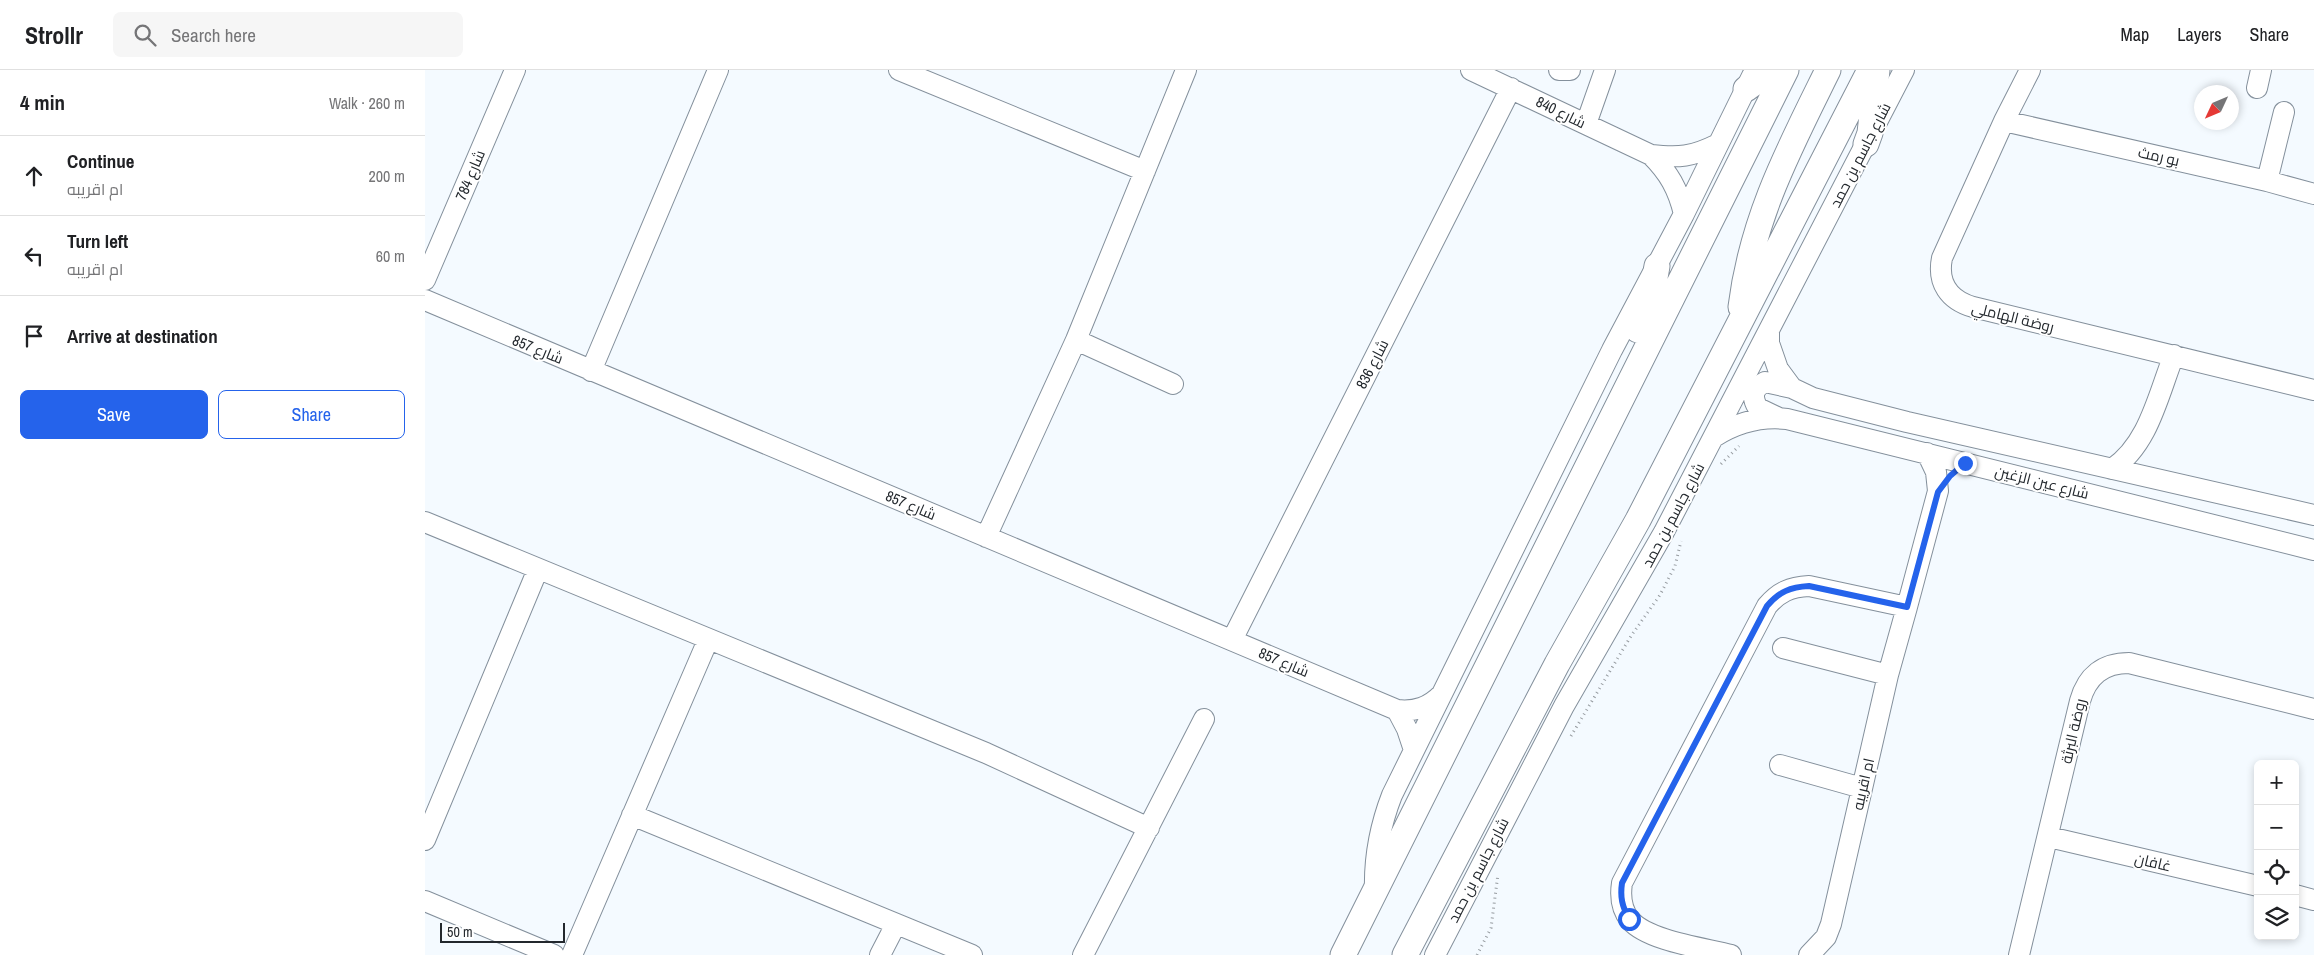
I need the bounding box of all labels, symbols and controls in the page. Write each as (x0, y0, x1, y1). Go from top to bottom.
search box (113, 12, 463, 57)
text: Strollr (25, 19, 83, 51)
icon: search (131, 21, 159, 49)
text: Search here (171, 22, 256, 48)
text: Map (2121, 22, 2149, 47)
text: Layers (2177, 22, 2222, 47)
text: Share (2250, 22, 2289, 47)
north arrow (2194, 85, 2239, 130)
text: 4 min (20, 88, 65, 117)
street label: شارع 840 (1532, 91, 1589, 134)
text: Walk · 260 m (329, 92, 405, 114)
street label: شارع جاسم بن حمد (1824, 99, 1896, 212)
street label: بو رمث (2136, 141, 2182, 171)
street label: شارع 784 (450, 146, 491, 204)
text: Continue (67, 148, 135, 174)
icon: ahead (20, 162, 48, 190)
text: 200 m (369, 165, 405, 187)
text: ام اقريبه (67, 178, 123, 200)
text: Turn left (67, 228, 128, 254)
icon: left (20, 242, 48, 270)
text: 60 m (376, 245, 405, 267)
text: ام اقريبه (67, 258, 123, 280)
street label: روضة الهاملي (1969, 297, 2056, 339)
icon: arrive (20, 322, 48, 350)
text: Arrive at destination (67, 323, 218, 349)
street label: شارع 857 (509, 329, 567, 370)
street label: شارع 836 (1351, 336, 1394, 393)
button: Save (20, 390, 208, 439)
button: Share (218, 390, 405, 439)
route end (1954, 452, 1977, 475)
street label: شارع جاسم بن حمد (1637, 459, 1710, 571)
street label: شارع عين الزغين (1993, 460, 2091, 505)
street label: شارع 857 (882, 485, 940, 526)
street label: شارع 857 (1255, 642, 1313, 683)
street label: روضة البرثة (2055, 696, 2091, 766)
street label: ام اقريبه (1847, 756, 1879, 812)
map controls (2254, 760, 2299, 940)
button: + (2254, 760, 2299, 805)
button: − (2254, 805, 2299, 850)
street label: شارع جاسم بن حمد (1442, 814, 1514, 927)
street label: غافان (2133, 848, 2173, 876)
button: locate (2254, 850, 2299, 895)
button: layers (2254, 895, 2299, 940)
route start (1618, 908, 1641, 931)
scale bar (440, 920, 565, 943)
text: 50 m (447, 923, 473, 941)

